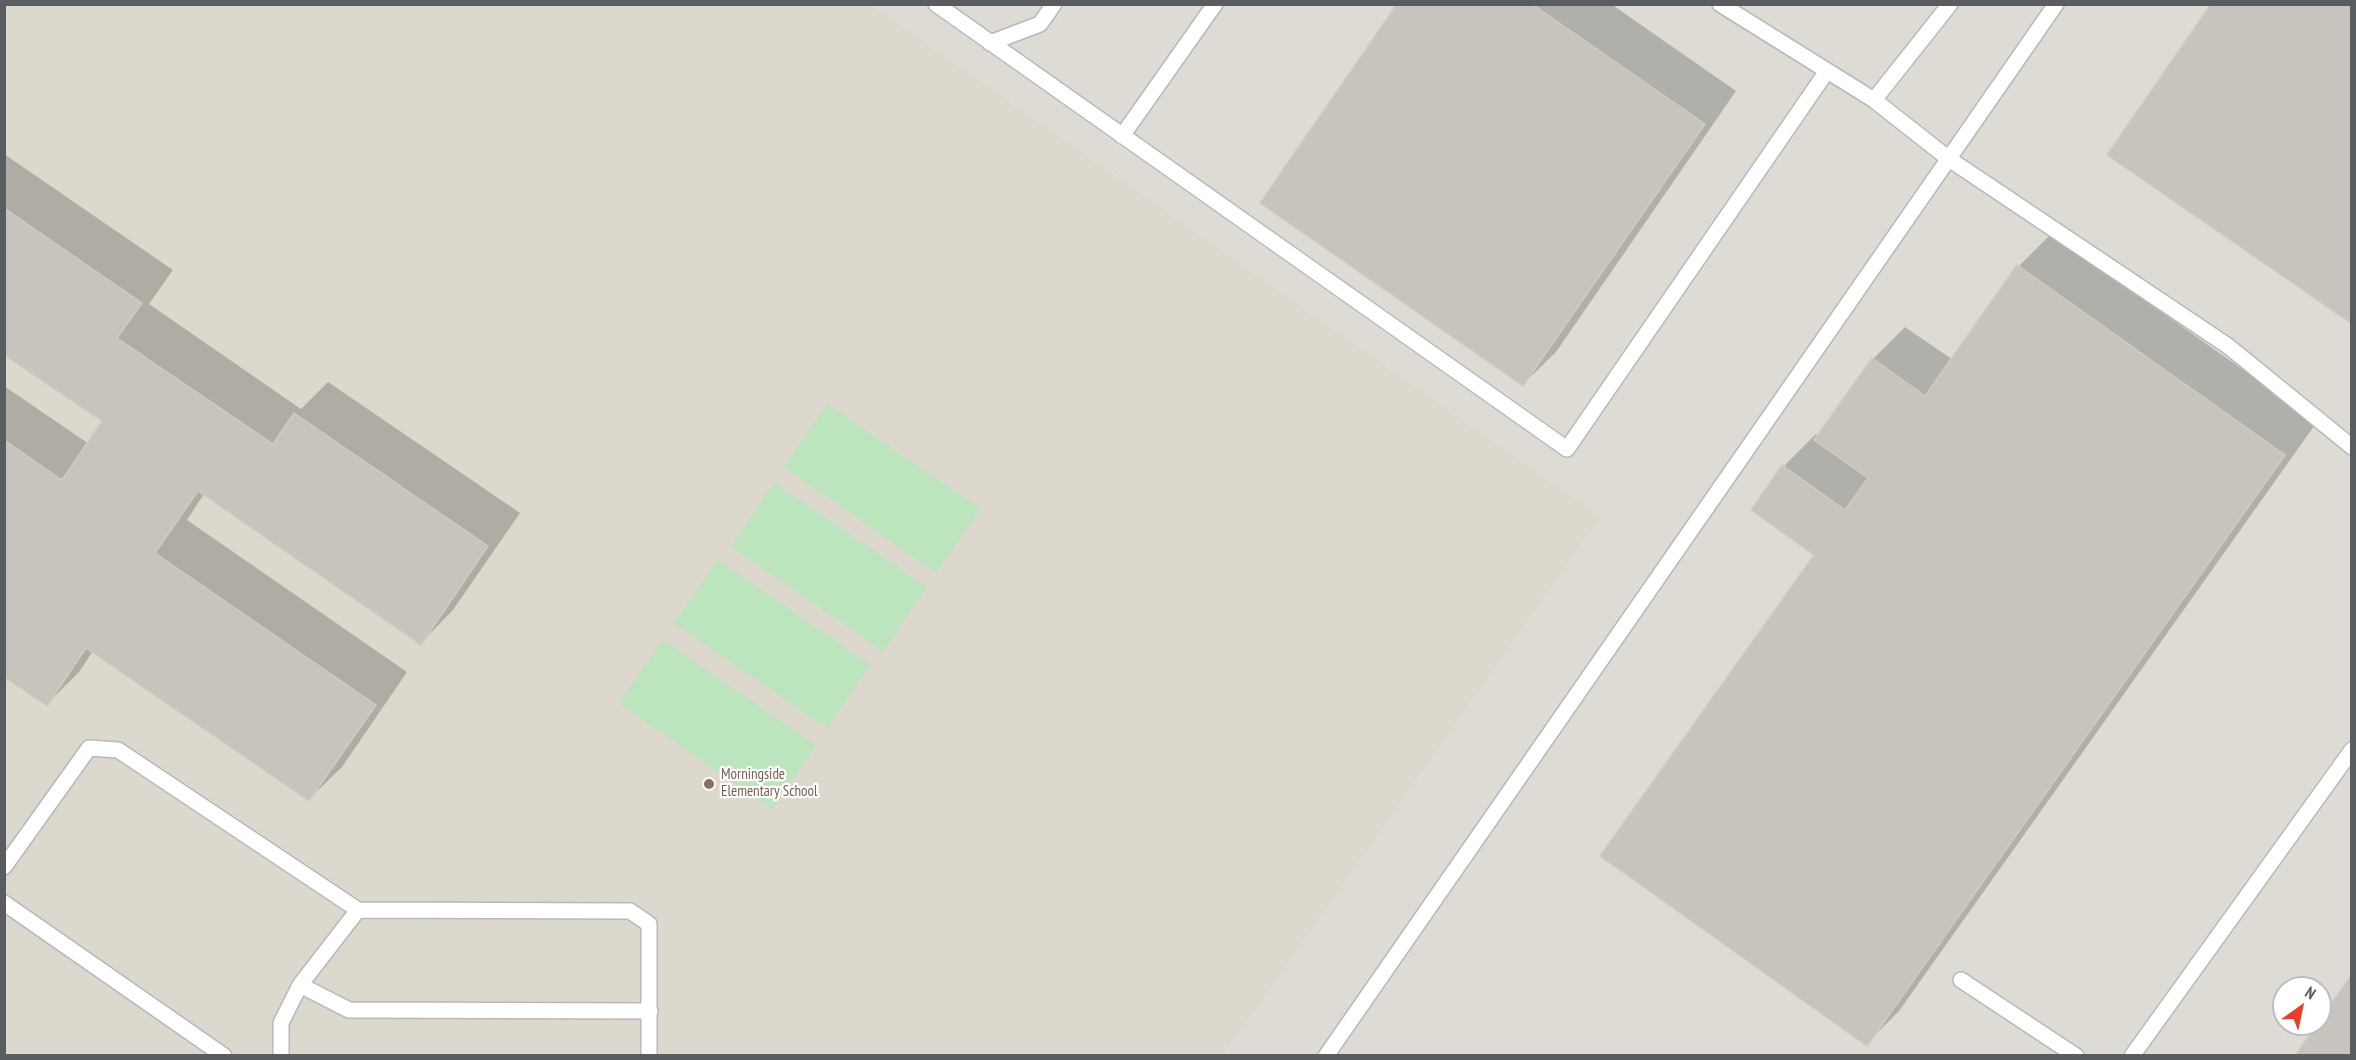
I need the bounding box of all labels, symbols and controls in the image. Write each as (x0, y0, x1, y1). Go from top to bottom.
place label: Morningside Elementary School (721, 766, 818, 801)
marker: Morningside Elementary School (702, 777, 716, 791)
north arrow (2272, 976, 2332, 1036)
text: N (2302, 982, 2320, 1003)

